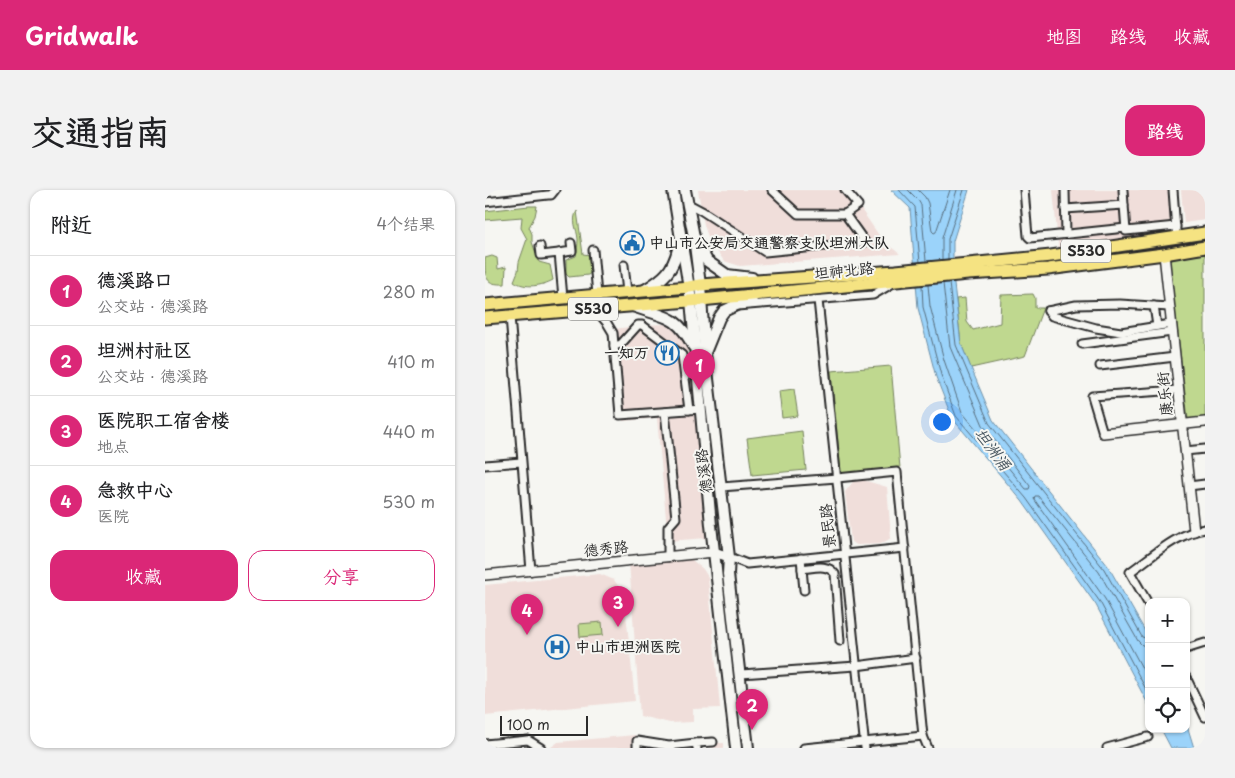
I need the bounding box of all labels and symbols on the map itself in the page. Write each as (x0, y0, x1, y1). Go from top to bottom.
public building icon: 中山市公安局交通警察支队坦洲大队 (619, 230, 645, 256)
place label: 中山市公安局交通警察支队坦洲大队 (649, 230, 889, 253)
road number: S530 (1061, 239, 1111, 262)
street label: 坦神北路 (813, 255, 875, 284)
road number: S530 (568, 298, 618, 320)
place label: 一知万 (604, 340, 649, 363)
restaurant icon: 一知万 (654, 340, 680, 366)
pin: 1 (683, 349, 715, 390)
street label: 康乐街 (1150, 371, 1177, 418)
your location (929, 409, 955, 435)
water label: 坦洲涌 (970, 422, 1018, 476)
street label: 德溪路 (688, 447, 717, 495)
street label: 景民路 (813, 503, 840, 550)
street label: 德秀路 (582, 534, 629, 561)
pin: 3 (602, 586, 634, 627)
pin: 4 (511, 594, 543, 635)
hospital icon: 中山市坦洲医院 (544, 634, 570, 660)
place label: 中山市坦洲医院 (575, 634, 680, 657)
pin: 2 (736, 689, 768, 730)
scale bar (500, 713, 587, 736)

